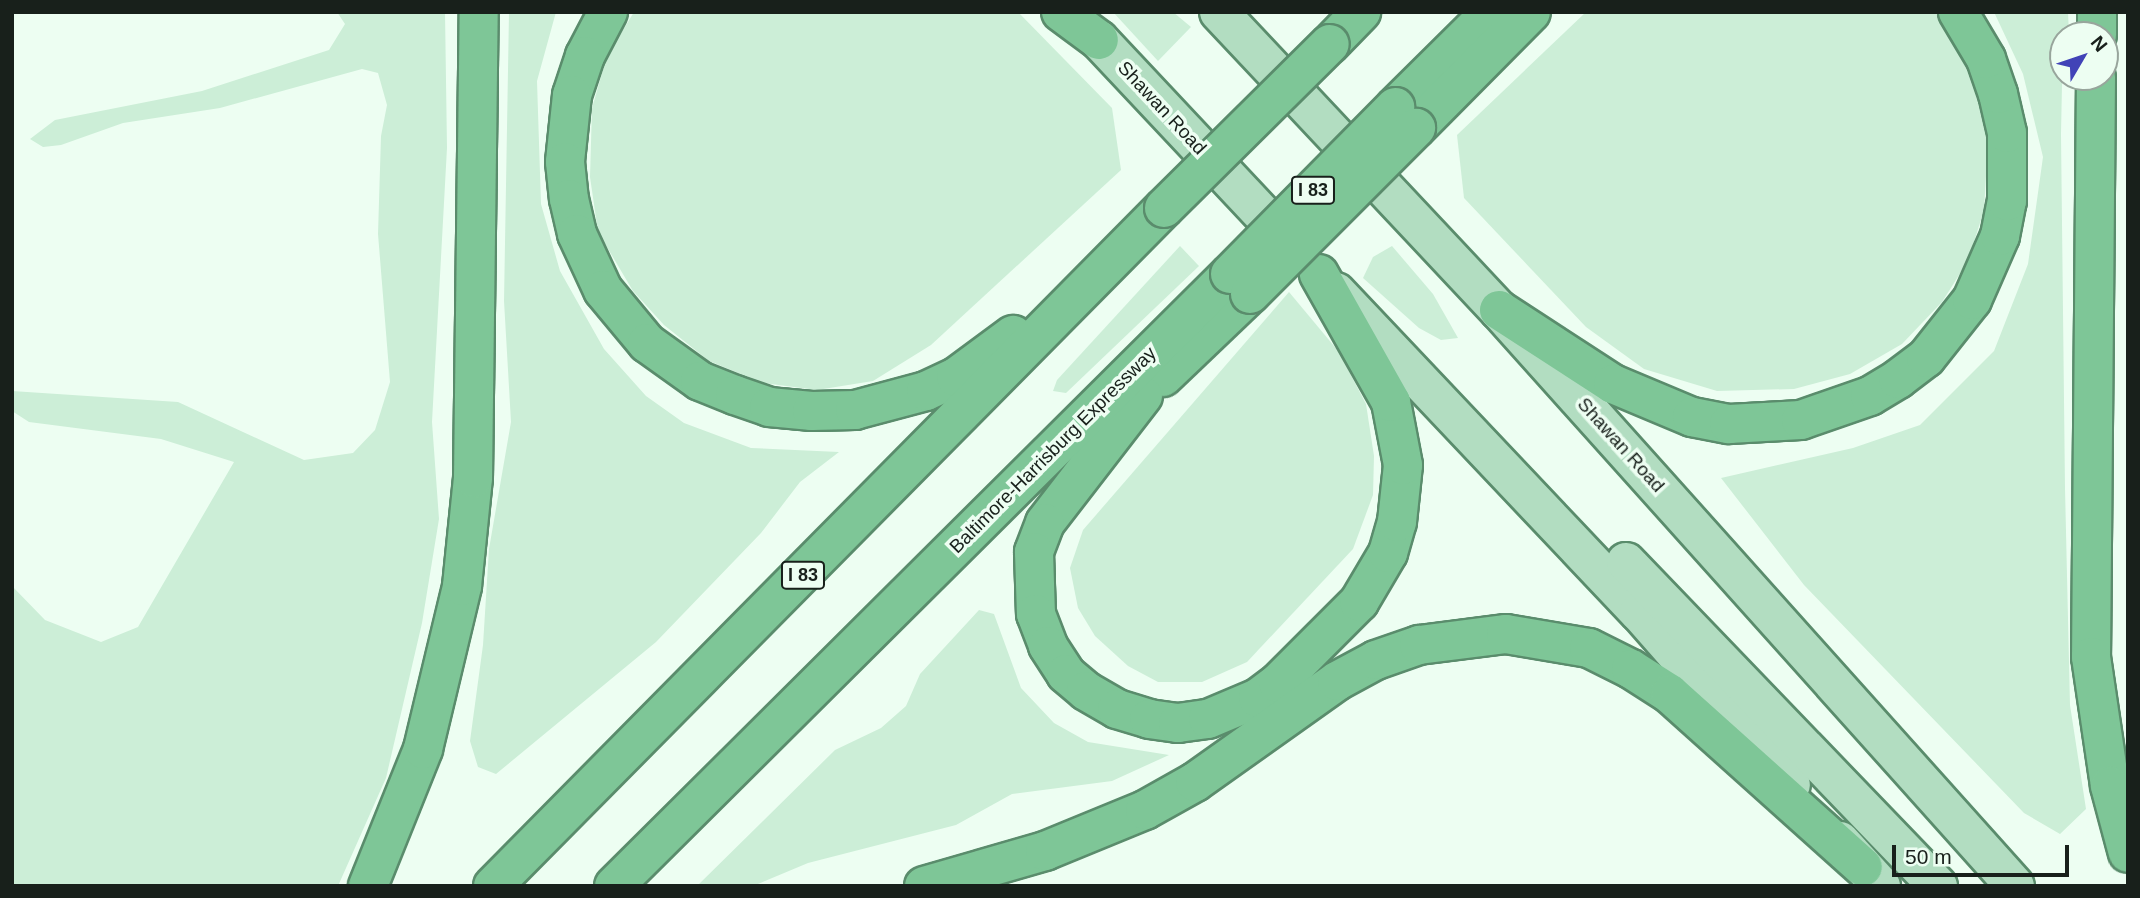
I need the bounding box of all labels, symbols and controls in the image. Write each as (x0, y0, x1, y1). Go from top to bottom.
north arrow (2049, 21, 2119, 91)
text: N (2087, 32, 2112, 56)
street label: Shawan Road (1113, 57, 1211, 159)
road number: I 83 (1290, 176, 1336, 204)
street label: Baltimore-Harrisburg Expressway (945, 342, 1161, 558)
street label: Shawan Road (1573, 393, 1669, 497)
road number: I 83 (780, 560, 826, 590)
scale bar (1895, 832, 2072, 876)
text: 50 m (1905, 845, 1952, 868)

